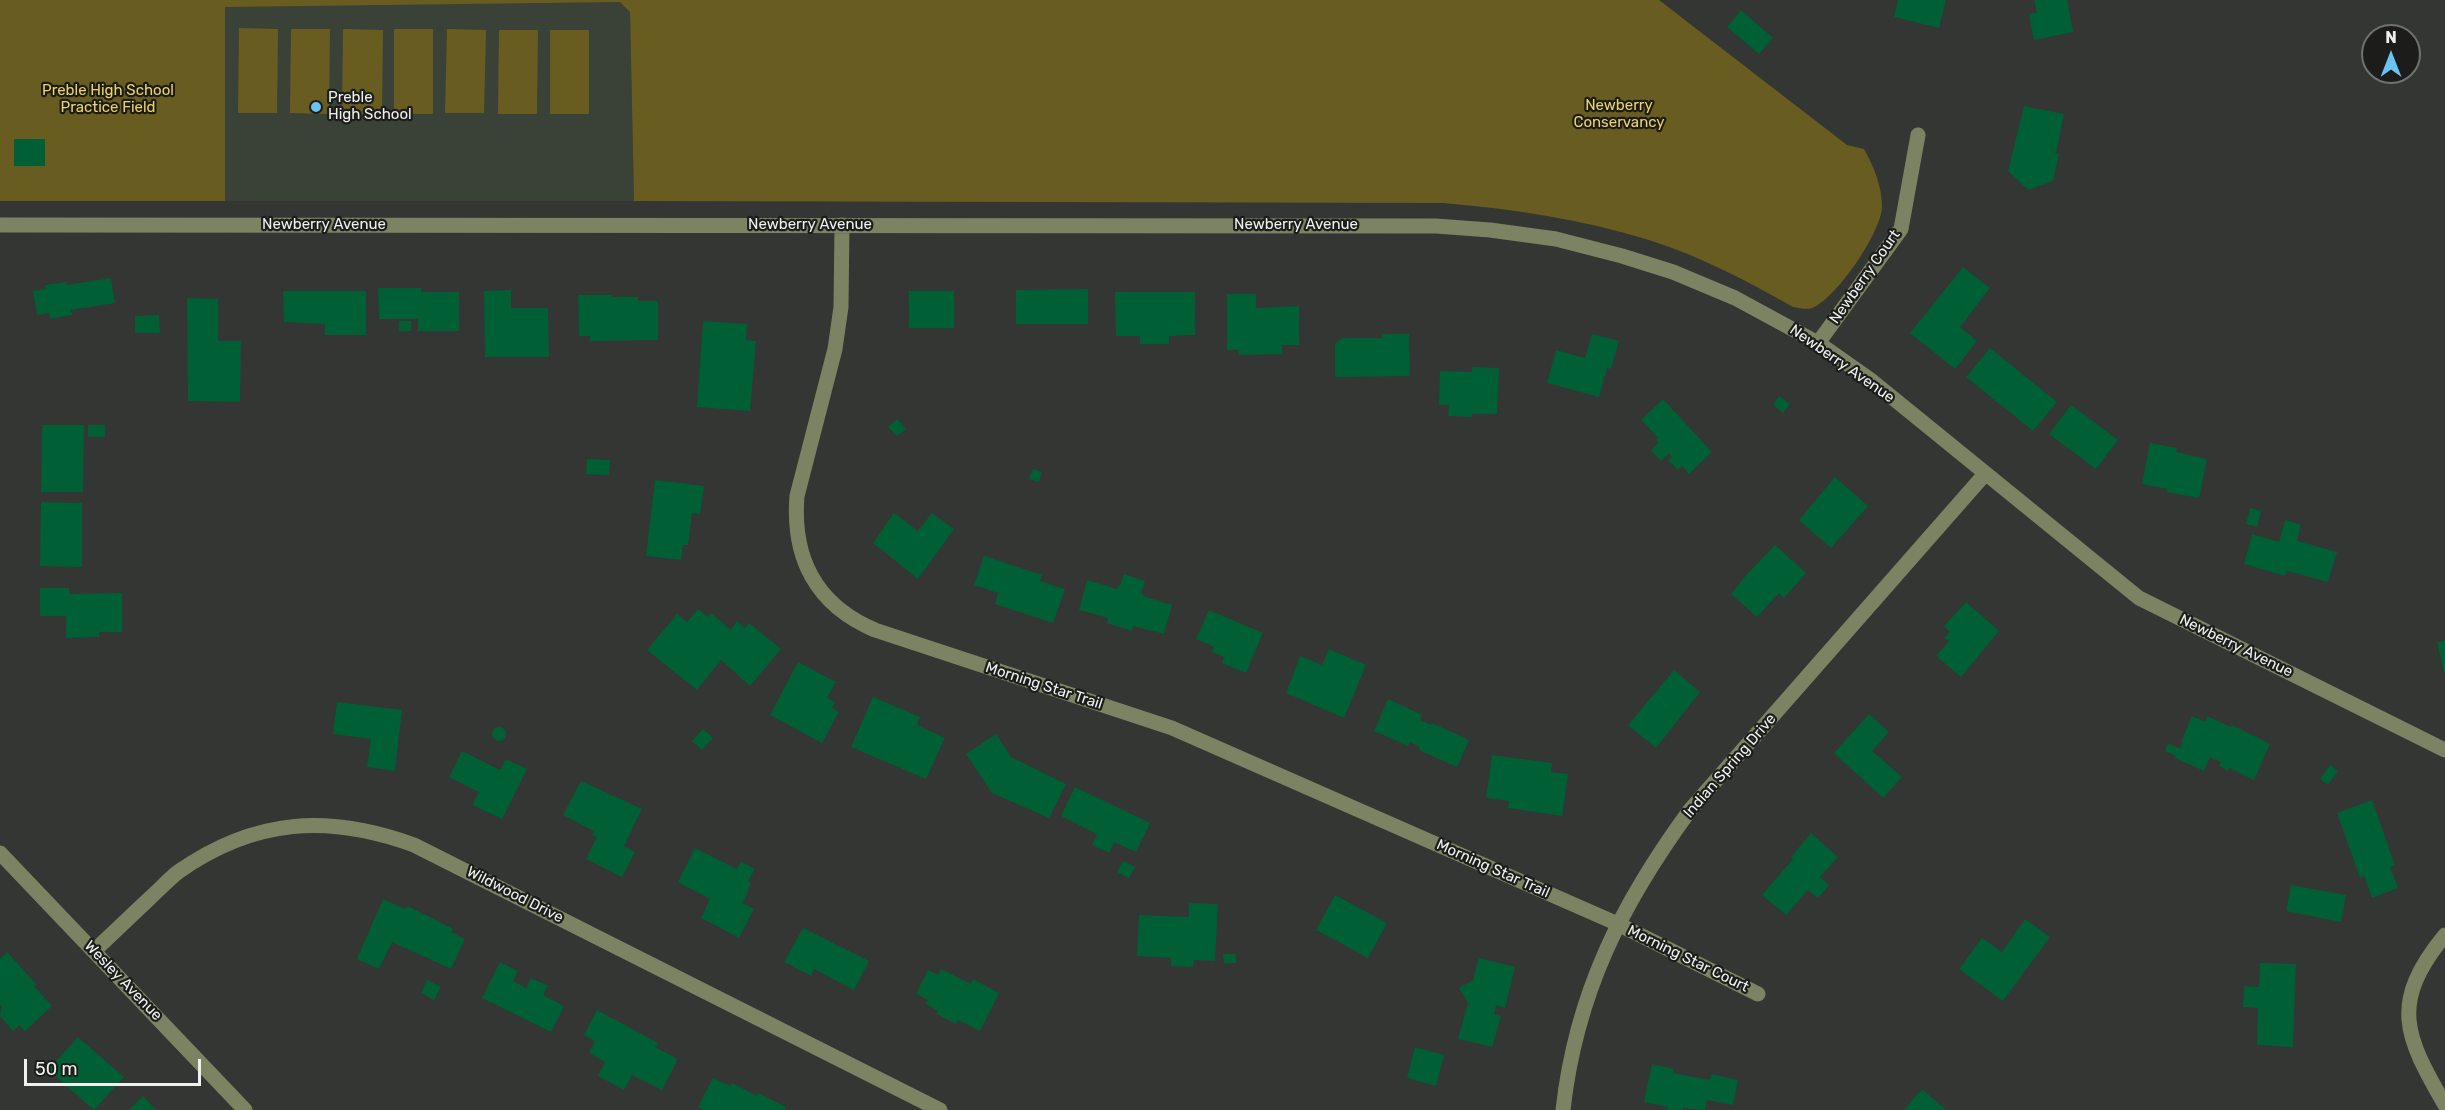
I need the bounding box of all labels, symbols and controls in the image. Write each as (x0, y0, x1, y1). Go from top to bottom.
north arrow (2361, 24, 2421, 84)
text: N (2385, 28, 2397, 47)
park label: Preble High School Practice Field (42, 82, 174, 117)
place label: Preble High School (328, 89, 412, 124)
park label: Newberry Conservancy (1573, 97, 1665, 132)
marker: Preble High School (309, 100, 323, 114)
street label: Newberry Avenue (262, 216, 386, 234)
street label: Newberry Avenue (748, 216, 872, 234)
street label: Newberry Avenue (1234, 216, 1358, 234)
street label: Newberry Court (1826, 227, 1904, 327)
street label: Newberry Avenue (1786, 321, 1898, 407)
street label: Newberry Avenue (2176, 611, 2296, 681)
street label: Morning Star Trail (983, 659, 1105, 713)
street label: Indian Spring Drive (1680, 710, 1780, 822)
street label: Morning Star Trail (1434, 836, 1552, 902)
street label: Wildwood Drive (464, 863, 566, 927)
street label: Morning Star Court (1624, 922, 1752, 996)
street label: Wesley Avenue (80, 937, 166, 1025)
scale bar (27, 1047, 204, 1085)
text: 50 m (35, 1058, 78, 1080)

